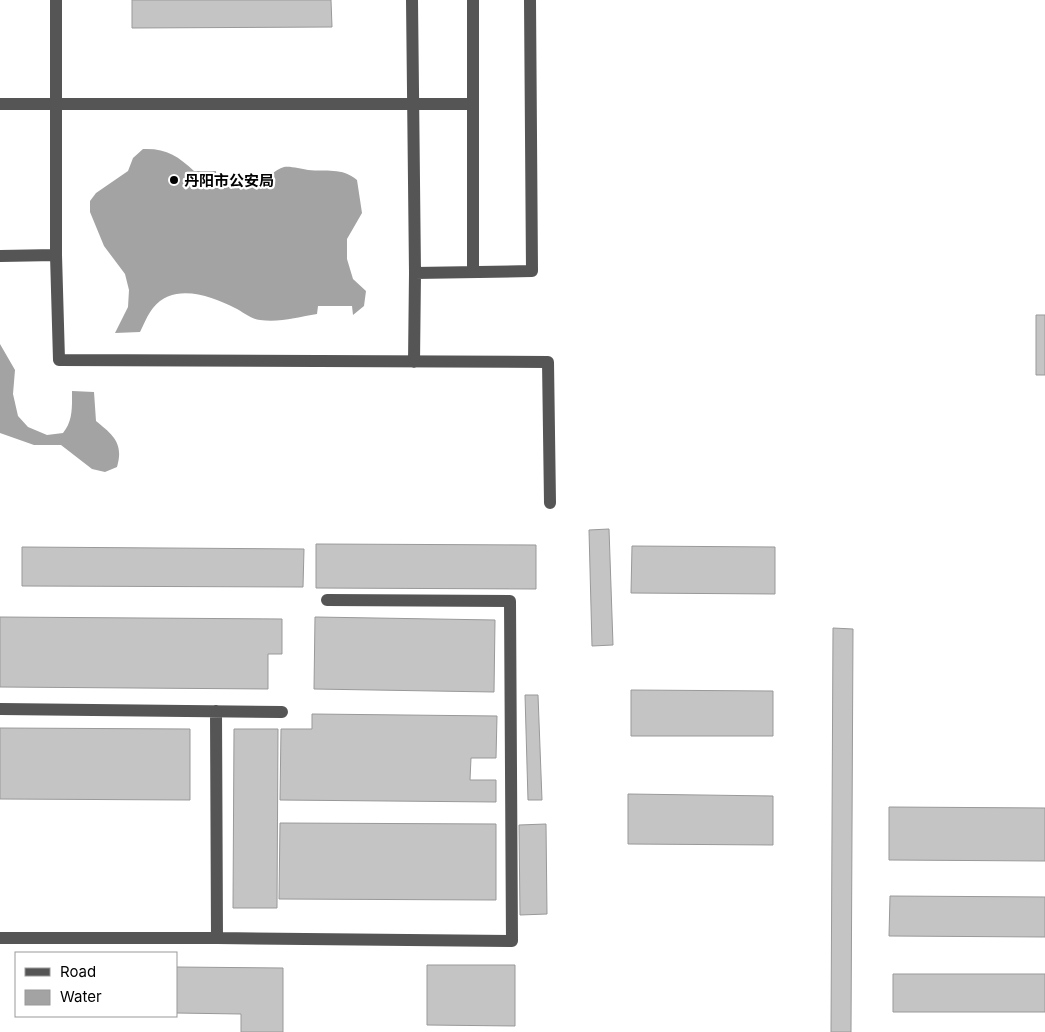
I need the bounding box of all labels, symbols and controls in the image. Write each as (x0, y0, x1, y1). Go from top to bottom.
place label: 丹阳市公安局 (184, 171, 274, 190)
marker: 丹阳市公安局 (168, 174, 180, 186)
legend (15, 952, 178, 1017)
text: Road (60, 962, 96, 981)
text: Water (60, 987, 102, 1006)

